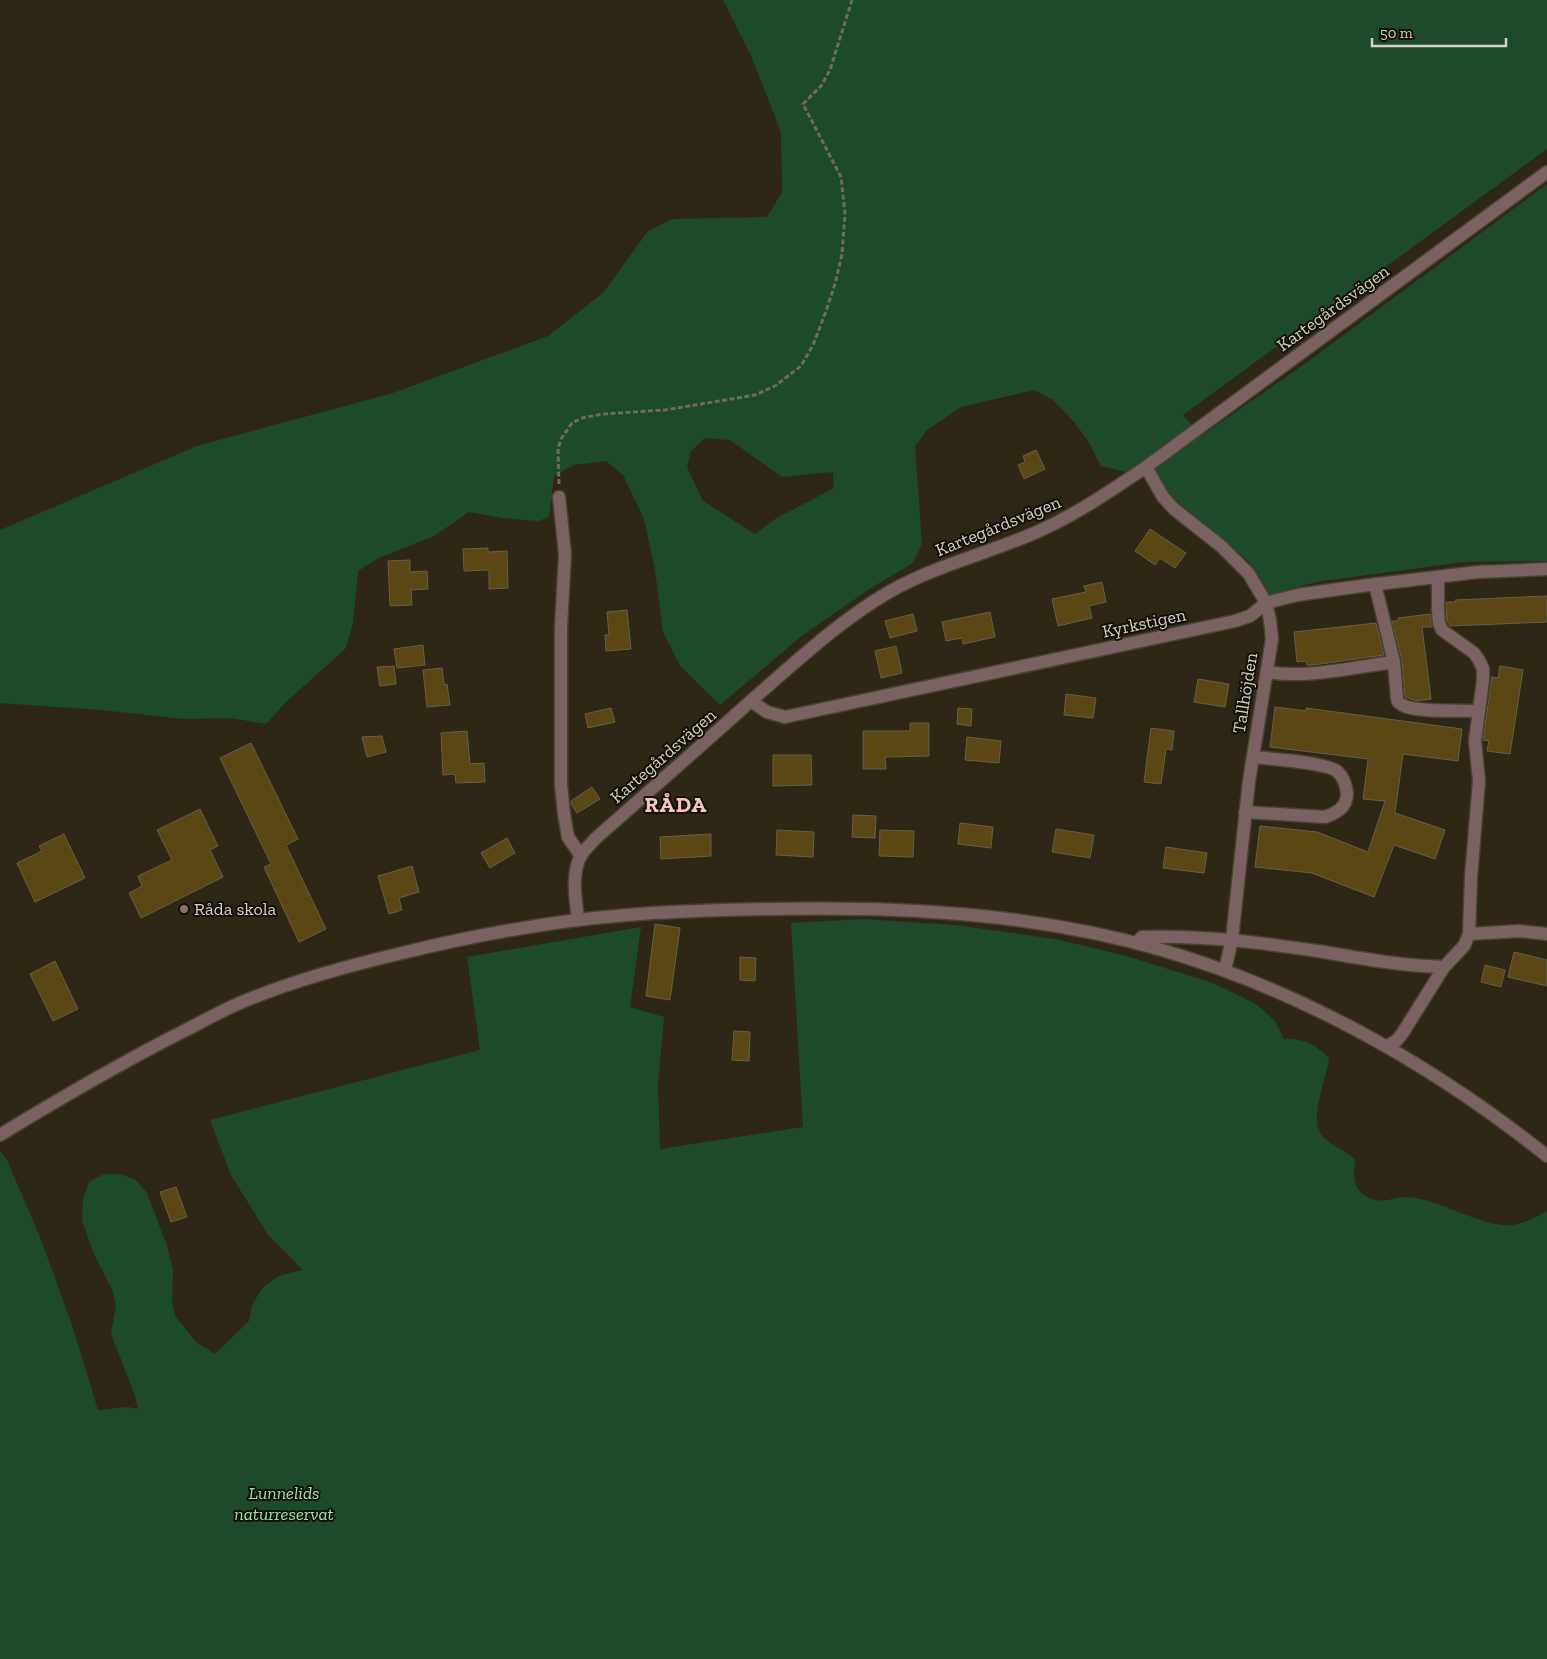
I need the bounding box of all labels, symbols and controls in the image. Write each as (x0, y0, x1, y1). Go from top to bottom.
scale bar (1372, 15, 1506, 47)
text: 50 m (1380, 24, 1413, 42)
street label: Kartegårdsvägen (1273, 260, 1394, 356)
street label: Kartegårdsvägen (932, 491, 1065, 561)
street label: Kyrkstigen (1100, 603, 1188, 643)
street label: Tallhöjden (1228, 650, 1262, 735)
street label: Kartegårdsvägen (605, 704, 721, 808)
district label: RÅDA (645, 791, 707, 818)
place label: Råda skola (194, 898, 276, 920)
marker: Råda skola (178, 903, 190, 915)
park label: Lunnelids naturreservat (234, 1482, 334, 1525)

